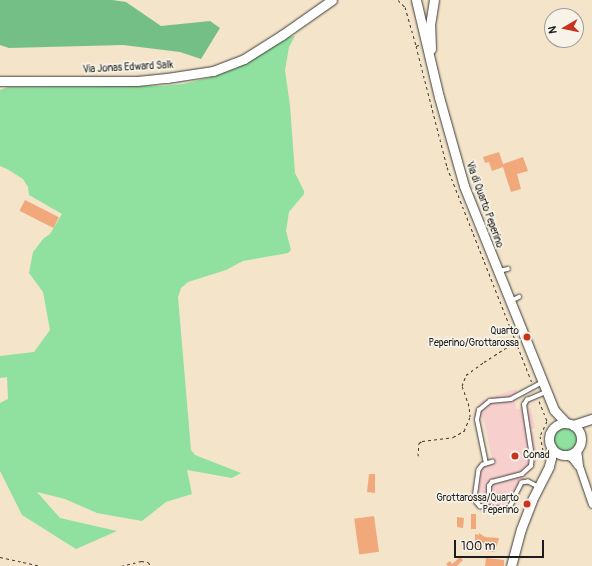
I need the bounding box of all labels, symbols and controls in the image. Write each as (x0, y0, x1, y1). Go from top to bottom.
north arrow (544, 8, 584, 48)
text: N (546, 25, 560, 34)
street label: Via Jonas Edward Salk (82, 60, 174, 76)
street label: Via di Quarto Peperino (463, 160, 505, 250)
place label: Quarto Peperino/Grottarossa (428, 325, 519, 348)
marker: Quarto Peperino/Grottarossa (522, 332, 532, 342)
place label: Conad (523, 450, 550, 462)
marker: Conad (510, 451, 520, 461)
place label: Grottarossa/Quarto Peperino (436, 492, 519, 516)
marker: Grottarossa/Quarto Peperino (522, 499, 532, 509)
scale bar (456, 532, 546, 558)
text: 100 m (461, 539, 495, 554)

